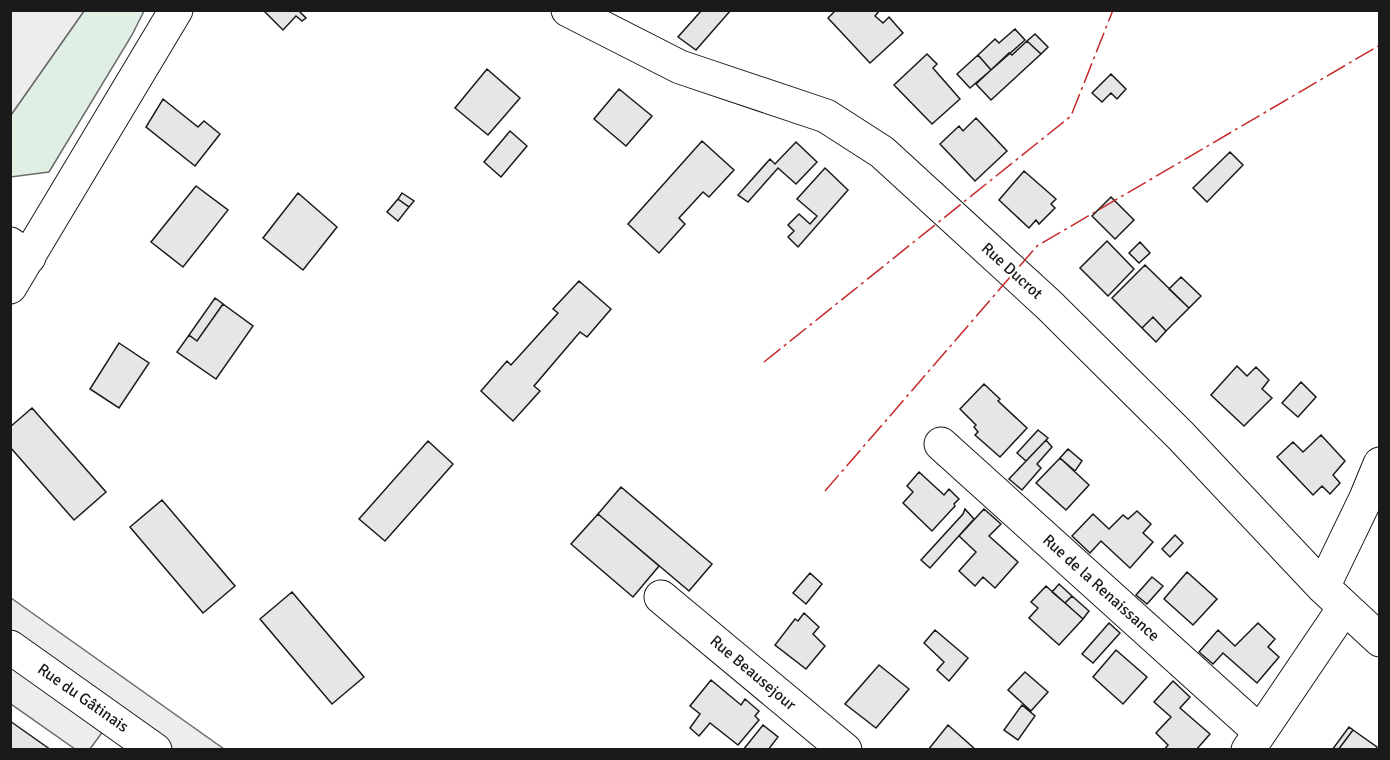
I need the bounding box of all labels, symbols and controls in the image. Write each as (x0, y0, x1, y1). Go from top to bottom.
street label: Rue Ducrot (977, 238, 1047, 304)
street label: Rue de la Renaissance (1038, 530, 1164, 646)
street label: Rue Beausejour (706, 631, 800, 715)
street label: Rue du Gâtinais (34, 659, 132, 737)

